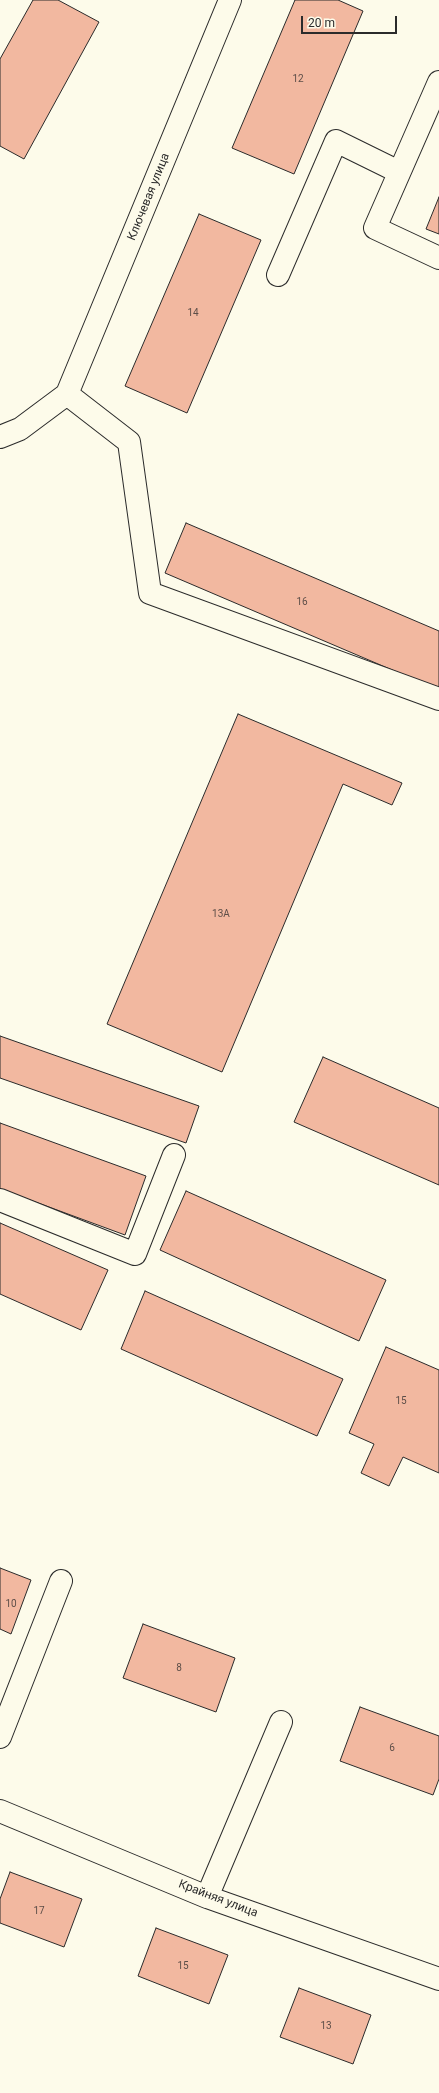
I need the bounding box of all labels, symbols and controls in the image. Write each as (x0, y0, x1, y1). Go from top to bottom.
scale bar (303, 8, 399, 34)
text: 20 m (308, 16, 335, 30)
house number: 12 (292, 73, 304, 85)
street label: Ключевая улица (125, 151, 173, 243)
house number: 14 (187, 307, 199, 319)
house number: 16 (296, 596, 308, 608)
house number: 13А (212, 908, 230, 920)
house number: 15 (395, 1395, 407, 1407)
house number: 10 (5, 1598, 17, 1610)
house number: 8 (176, 1662, 182, 1674)
house number: 6 (389, 1742, 395, 1754)
street label: Крайняя улица (176, 1877, 260, 1921)
house number: 17 (33, 1905, 45, 1917)
house number: 15 (177, 1960, 189, 1972)
house number: 13 (320, 2020, 332, 2032)

